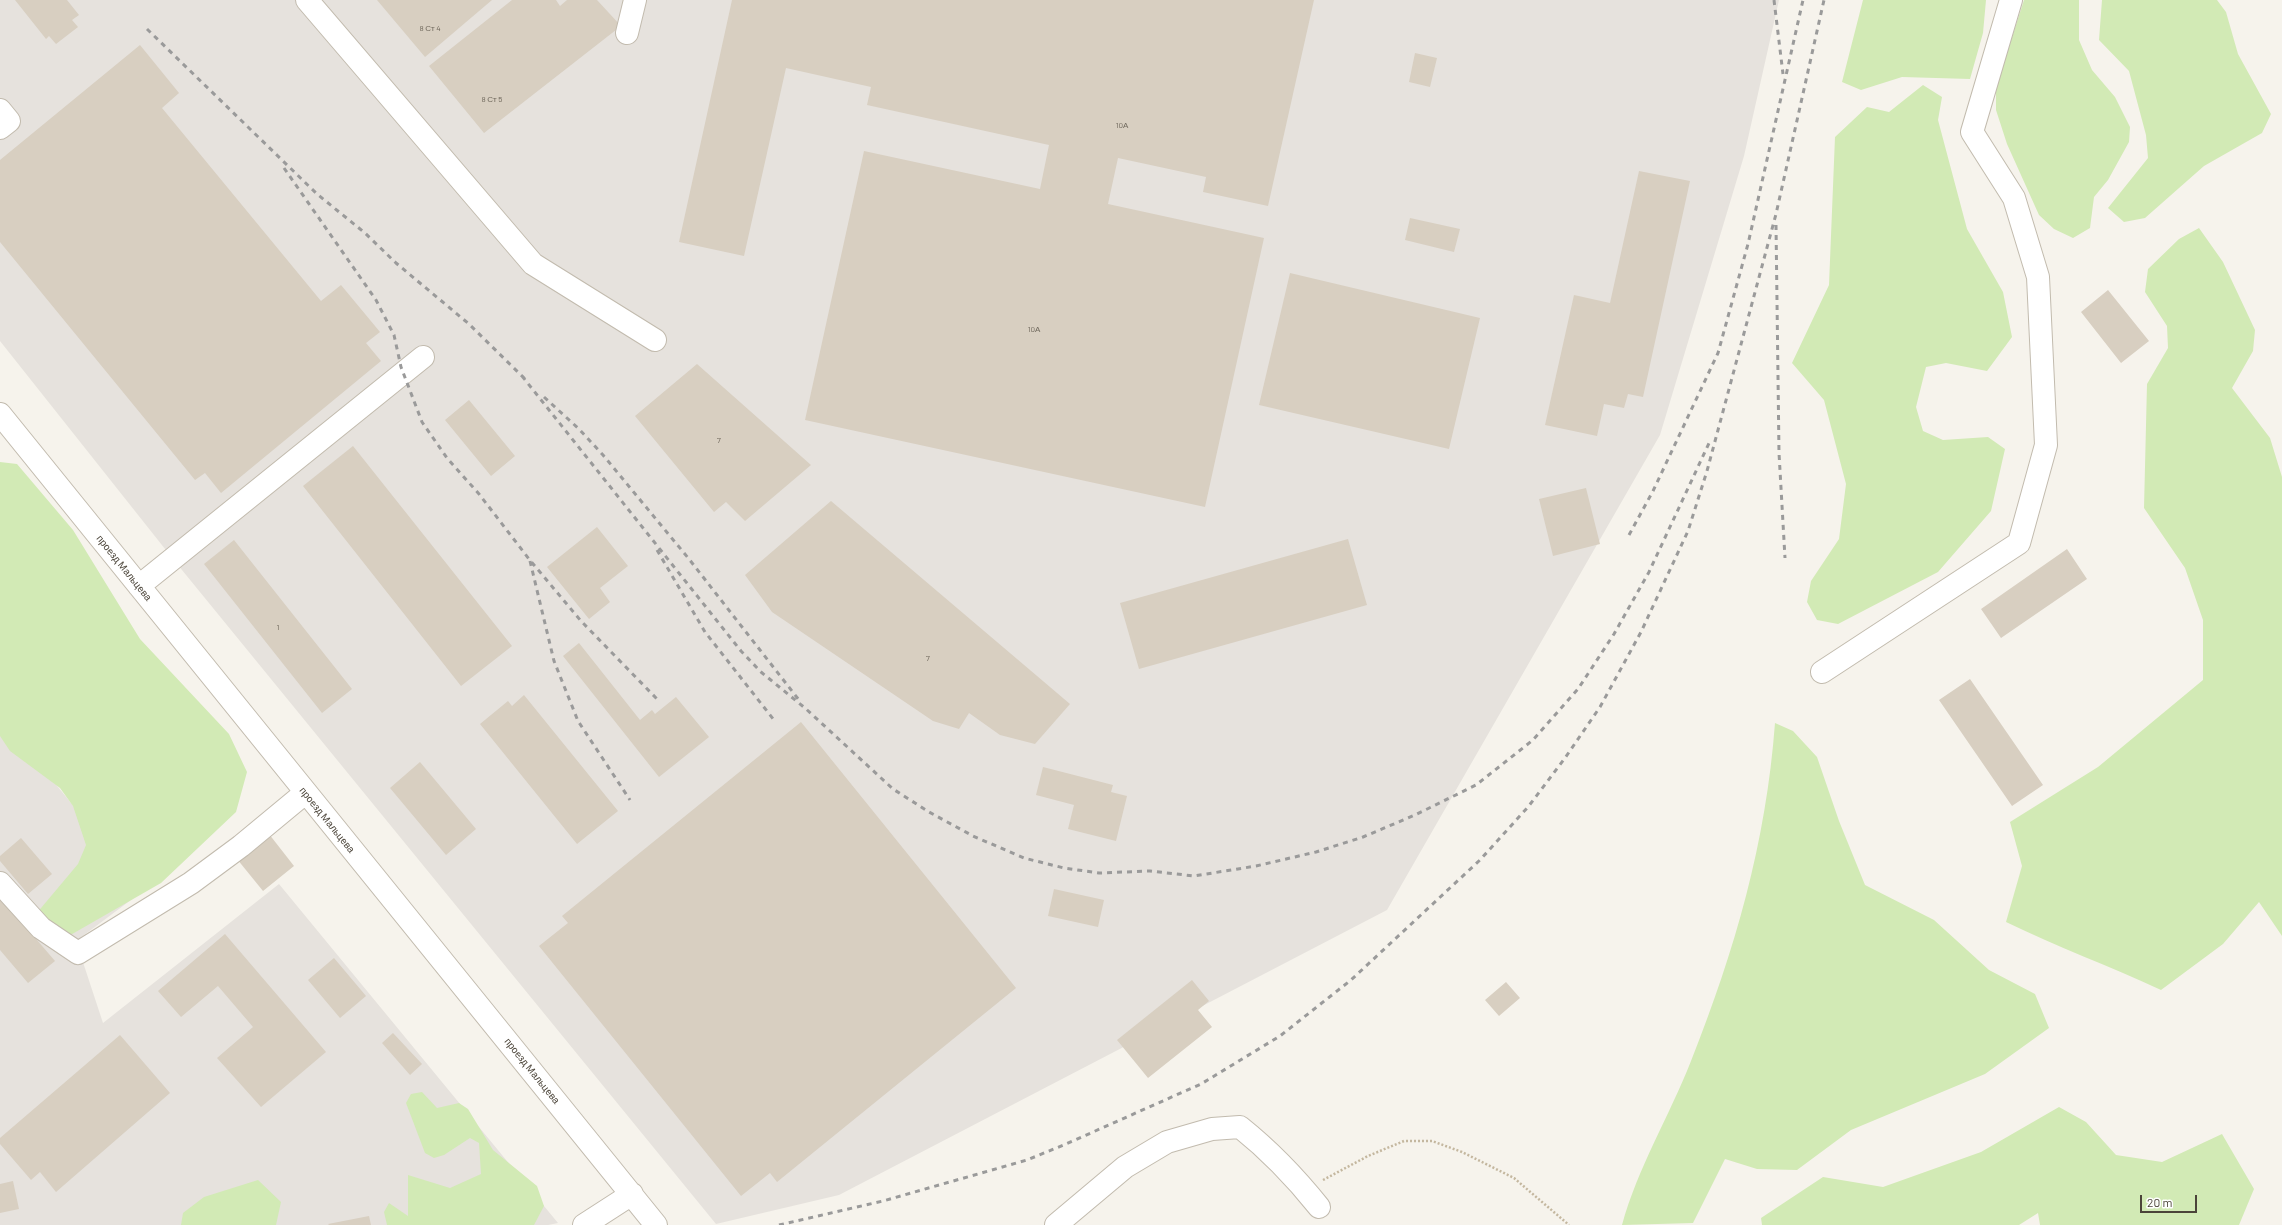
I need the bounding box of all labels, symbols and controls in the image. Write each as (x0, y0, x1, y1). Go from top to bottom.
house number: 8 Ст 4 (419, 23, 441, 33)
house number: 8 Ст 5 (482, 94, 502, 104)
house number: 10А (1116, 120, 1128, 130)
house number: 10А (1028, 324, 1040, 334)
house number: 7 (717, 435, 721, 445)
street label: проезд Мальцева (94, 533, 154, 603)
house number: 1 (277, 622, 279, 632)
house number: 7 (926, 653, 930, 663)
street label: проезд Мальцева (297, 785, 357, 855)
street label: проезд Мальцева (502, 1036, 562, 1106)
scale bar (2142, 1187, 2199, 1213)
text: 20 m (2147, 1195, 2173, 1209)

